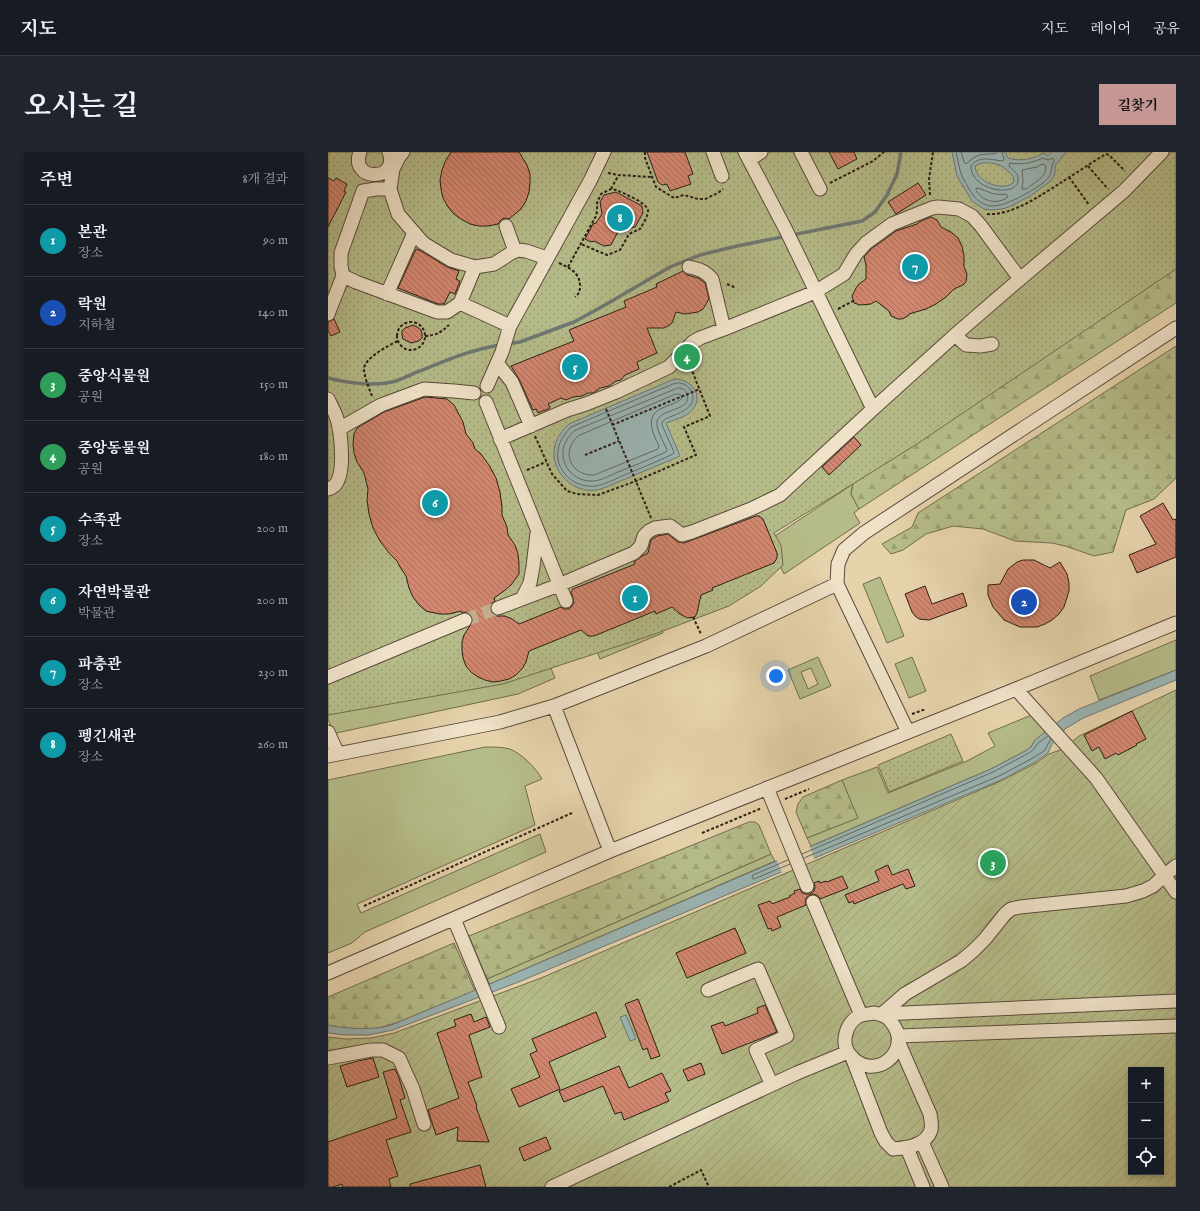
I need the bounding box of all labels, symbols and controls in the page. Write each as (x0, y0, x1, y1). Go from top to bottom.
text: 지도 (20, 18, 57, 42)
text: 지도 (1041, 20, 1068, 38)
text: 레이어 (1090, 20, 1131, 38)
text: 공유 (1153, 20, 1180, 38)
button: 길찾기 (1099, 84, 1176, 125)
text: 오시는 길 (24, 90, 138, 125)
text: 주변 (40, 170, 73, 191)
text: 8개 결과 (242, 171, 288, 188)
pin: 8 (607, 203, 633, 233)
text: 본관 (78, 223, 107, 242)
text: 1 (51, 232, 55, 249)
text: 90 m (263, 232, 288, 249)
text: 장소 (78, 245, 103, 262)
pin: 7 (902, 252, 928, 282)
text: 락원 (78, 295, 107, 314)
text: 2 (50, 304, 56, 321)
text: 140 m (258, 304, 288, 321)
text: 지하철 (78, 317, 116, 334)
pin: 4 (674, 342, 700, 372)
pin: 5 (562, 352, 588, 382)
text: 중앙식물원 (78, 367, 150, 386)
text: 3 (51, 376, 55, 393)
text: 150 m (259, 376, 288, 393)
text: 공원 (78, 389, 103, 406)
text: 중앙동물원 (78, 439, 150, 458)
text: 4 (50, 448, 56, 465)
text: 180 m (259, 448, 288, 465)
text: 공원 (78, 461, 103, 478)
pin: 6 (422, 488, 448, 518)
text: 수족관 (78, 511, 121, 530)
text: 5 (51, 520, 55, 537)
text: 200 m (256, 520, 288, 537)
text: 장소 (78, 533, 103, 550)
text: 자연박물관 (78, 583, 150, 602)
pin: 1 (622, 583, 648, 613)
pin: 2 (1011, 587, 1037, 617)
text: 6 (50, 592, 56, 609)
text: 200 m (256, 592, 288, 609)
text: 박물관 (78, 605, 116, 622)
text: 파충관 (78, 655, 121, 674)
text: 7 (50, 664, 56, 681)
text: 230 m (258, 664, 288, 681)
your location (766, 666, 786, 686)
text: 장소 (78, 677, 103, 694)
text: 펭긴새관 (78, 727, 136, 746)
text: 8 (50, 736, 56, 753)
text: 260 m (257, 736, 288, 753)
text: 장소 (78, 749, 103, 766)
pin: 3 (980, 848, 1006, 878)
map controls (1128, 1067, 1164, 1175)
button: + (1128, 1067, 1164, 1103)
button: − (1128, 1103, 1164, 1139)
button: locate (1128, 1139, 1164, 1175)

